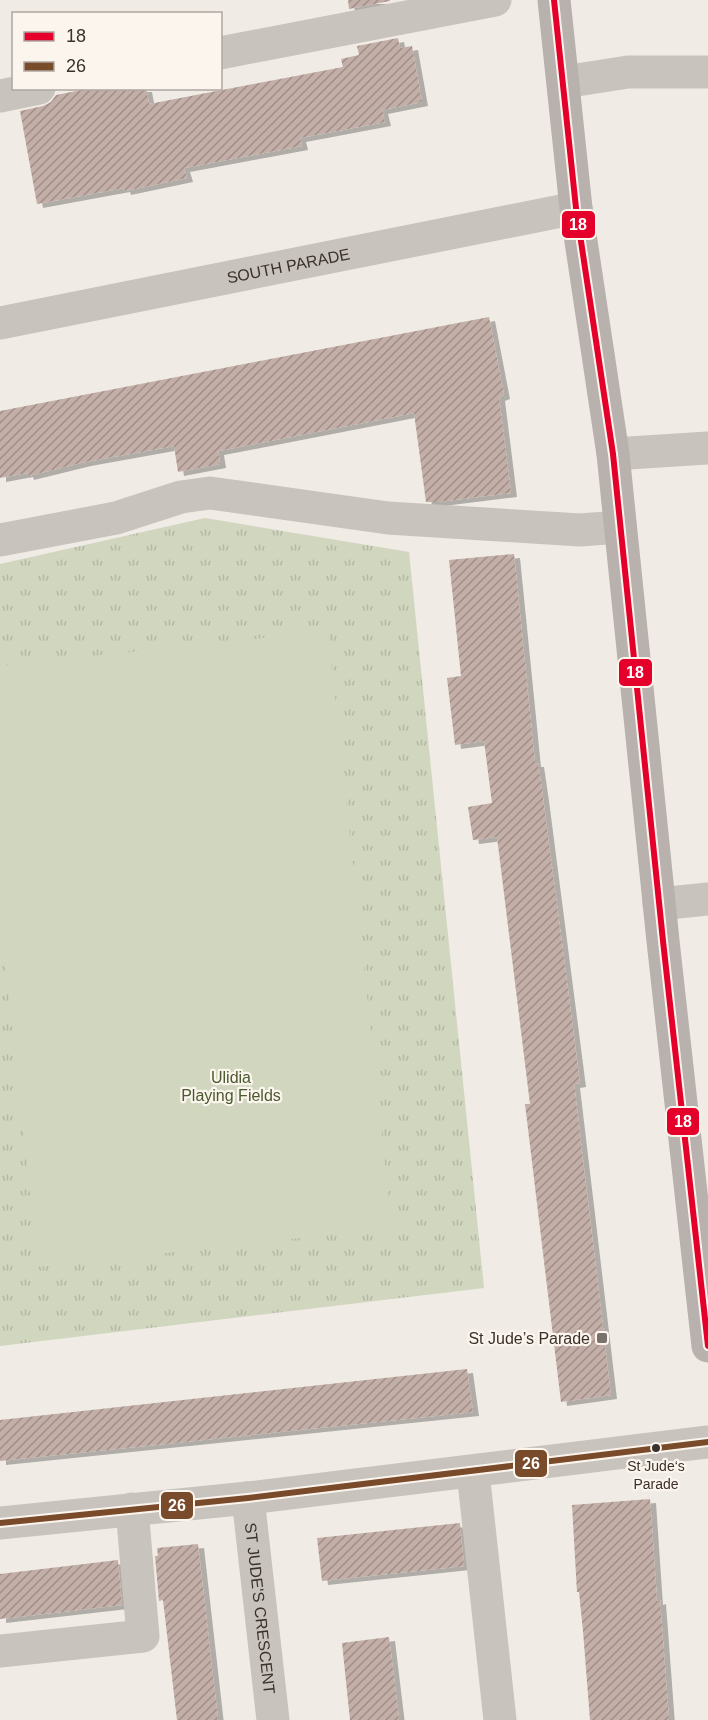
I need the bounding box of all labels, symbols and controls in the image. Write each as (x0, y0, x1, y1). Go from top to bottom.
legend (12, 12, 222, 90)
text: 18 (66, 26, 86, 46)
text: 26 (66, 56, 86, 76)
line badge: 18 (561, 210, 596, 239)
text: 18 (569, 216, 587, 233)
street label: SOUTH PARADE (225, 245, 351, 287)
line badge: 18 (618, 658, 653, 687)
text: 18 (626, 664, 644, 681)
park label: Ulidia Playing Fields (181, 1069, 281, 1104)
line badge: 18 (666, 1107, 700, 1136)
text: 18 (674, 1113, 692, 1130)
place label: St Jude’s Parade (468, 1330, 590, 1347)
marker: St Jude’s Parade (595, 1331, 609, 1345)
marker: St Jude‘s Parade (650, 1442, 662, 1454)
line badge: 26 (514, 1449, 548, 1478)
text: 26 (522, 1455, 540, 1472)
place label: St Jude‘s Parade (627, 1458, 685, 1492)
line badge: 26 (160, 1491, 194, 1520)
text: 26 (168, 1497, 186, 1514)
street label: ST JUDE'S CRESCENT (242, 1522, 278, 1695)

